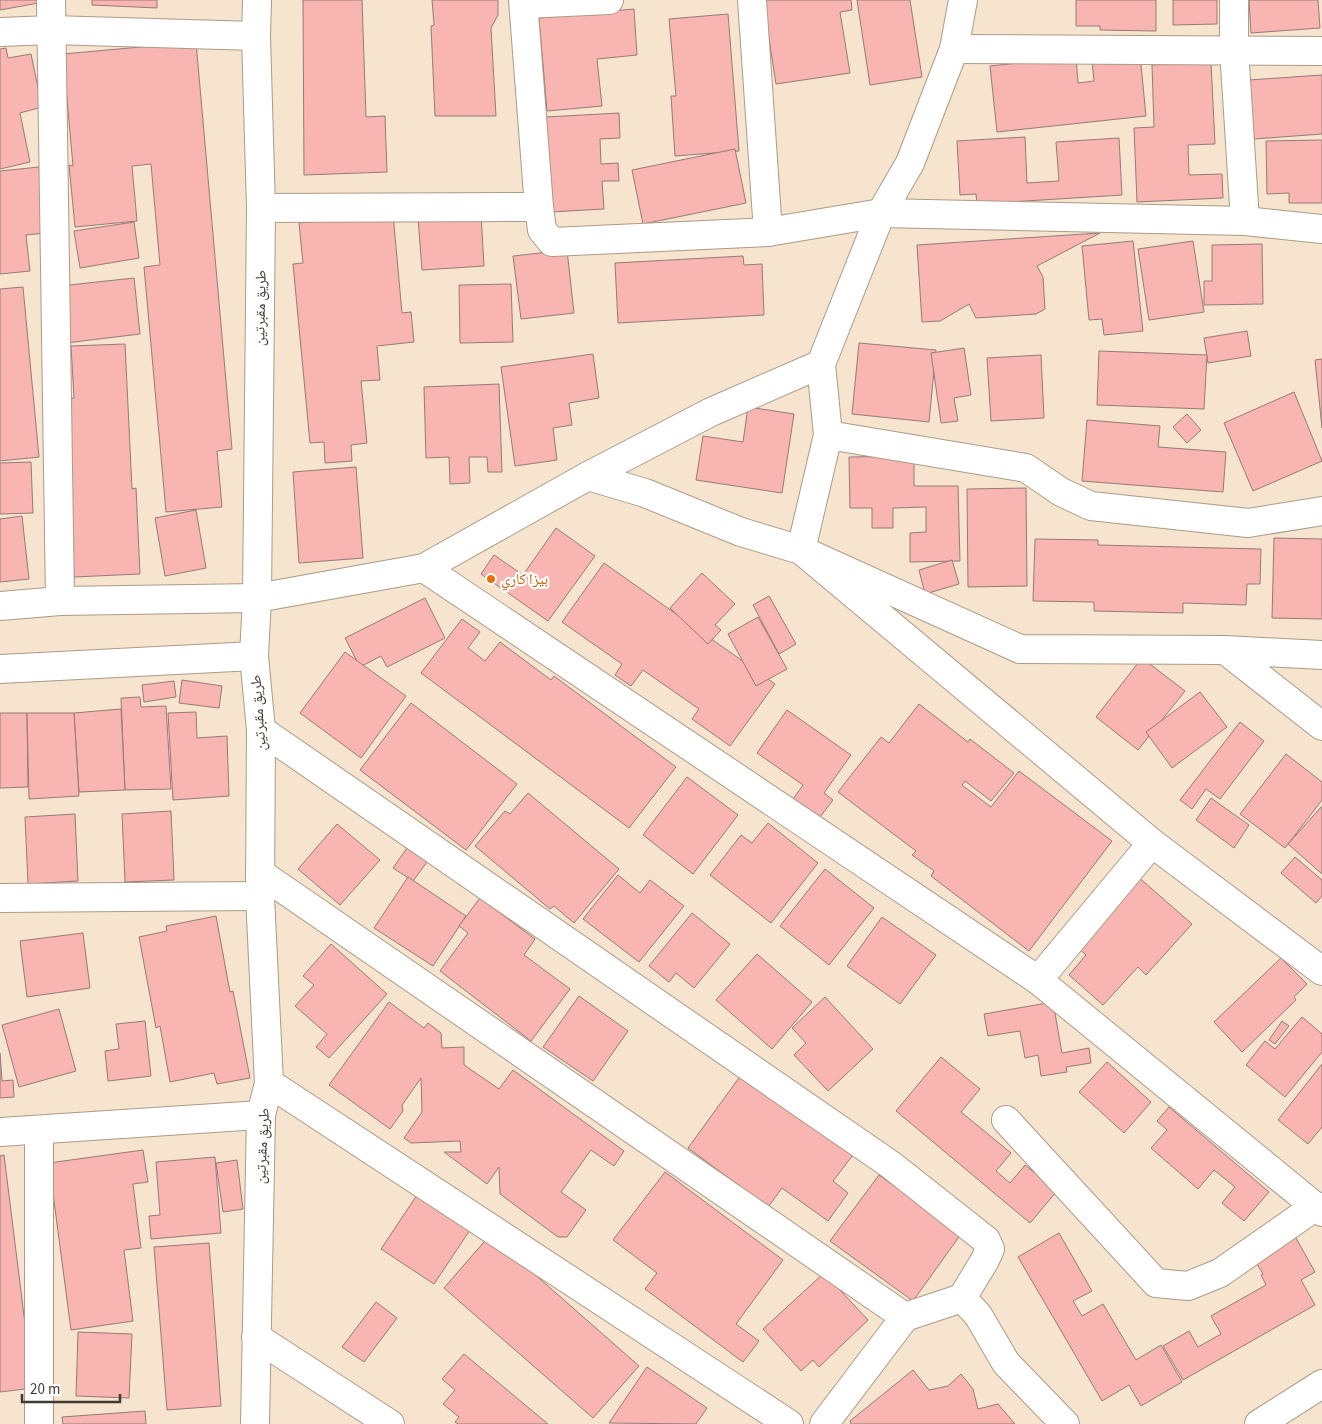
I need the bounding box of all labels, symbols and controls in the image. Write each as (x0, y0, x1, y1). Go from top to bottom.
street label: طريق مقبرتين (249, 270, 272, 346)
place label: بيزا كاري (501, 569, 548, 591)
marker: بيزا كاري (485, 573, 497, 585)
street label: طريق مقبرتين (245, 674, 272, 752)
street label: طريق مقبرتين (250, 1107, 275, 1185)
scale bar (22, 1372, 120, 1404)
text: 20 m (30, 1379, 60, 1400)

